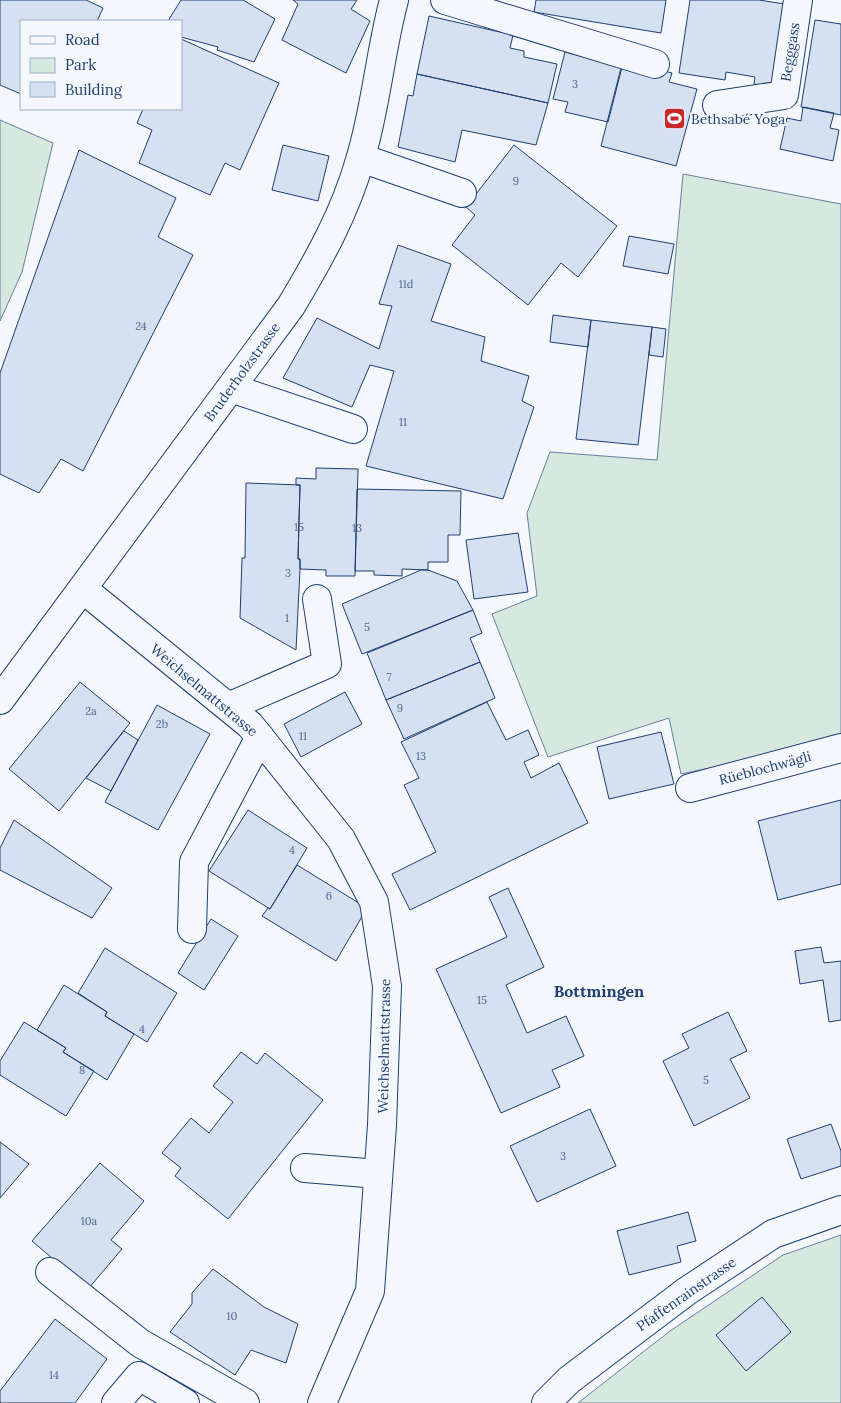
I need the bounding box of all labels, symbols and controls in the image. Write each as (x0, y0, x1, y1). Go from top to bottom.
legend (20, 20, 182, 110)
street label: Begggass (776, 21, 804, 83)
text: Road (65, 30, 100, 49)
text: Park (65, 55, 96, 74)
house number: 3 (572, 77, 578, 91)
text: Building (65, 80, 123, 99)
sports icon: Bethsabé Yoga (663, 107, 687, 131)
place label: Bethsabé Yoga (691, 110, 785, 128)
house number: 9 (513, 174, 519, 188)
house number: 11d (399, 277, 414, 291)
house number: 24 (135, 319, 147, 333)
street label: Bruderholzstrasse (200, 319, 284, 425)
house number: 11 (399, 415, 407, 429)
house number: 15 (294, 520, 304, 534)
house number: 13 (352, 521, 362, 535)
house number: 3 (285, 566, 291, 580)
house number: 1 (285, 611, 289, 625)
house number: 5 (364, 620, 370, 634)
street label: Weichselmattstrasse (147, 640, 262, 741)
house number: 7 (386, 670, 392, 684)
house number: 9 (397, 701, 403, 715)
house number: 2a (85, 704, 97, 718)
house number: 2b (156, 717, 168, 731)
house number: 11 (299, 729, 307, 743)
street label: Rüeblochwägli (717, 747, 813, 789)
house number: 13 (416, 749, 426, 763)
house number: 4 (289, 843, 295, 857)
house number: 6 (326, 889, 332, 903)
street label: Weichselmattstrasse (374, 978, 394, 1114)
district label: Bottmingen (554, 981, 644, 1001)
house number: 15 (477, 993, 487, 1007)
house number: 4 (139, 1022, 145, 1036)
house number: 8 (79, 1063, 85, 1077)
house number: 5 (703, 1073, 709, 1087)
house number: 3 (560, 1149, 566, 1163)
house number: 10a (81, 1214, 98, 1228)
street label: Pfaffenrainstrasse (633, 1253, 740, 1335)
house number: 10 (227, 1309, 238, 1323)
house number: 14 (49, 1368, 59, 1382)

